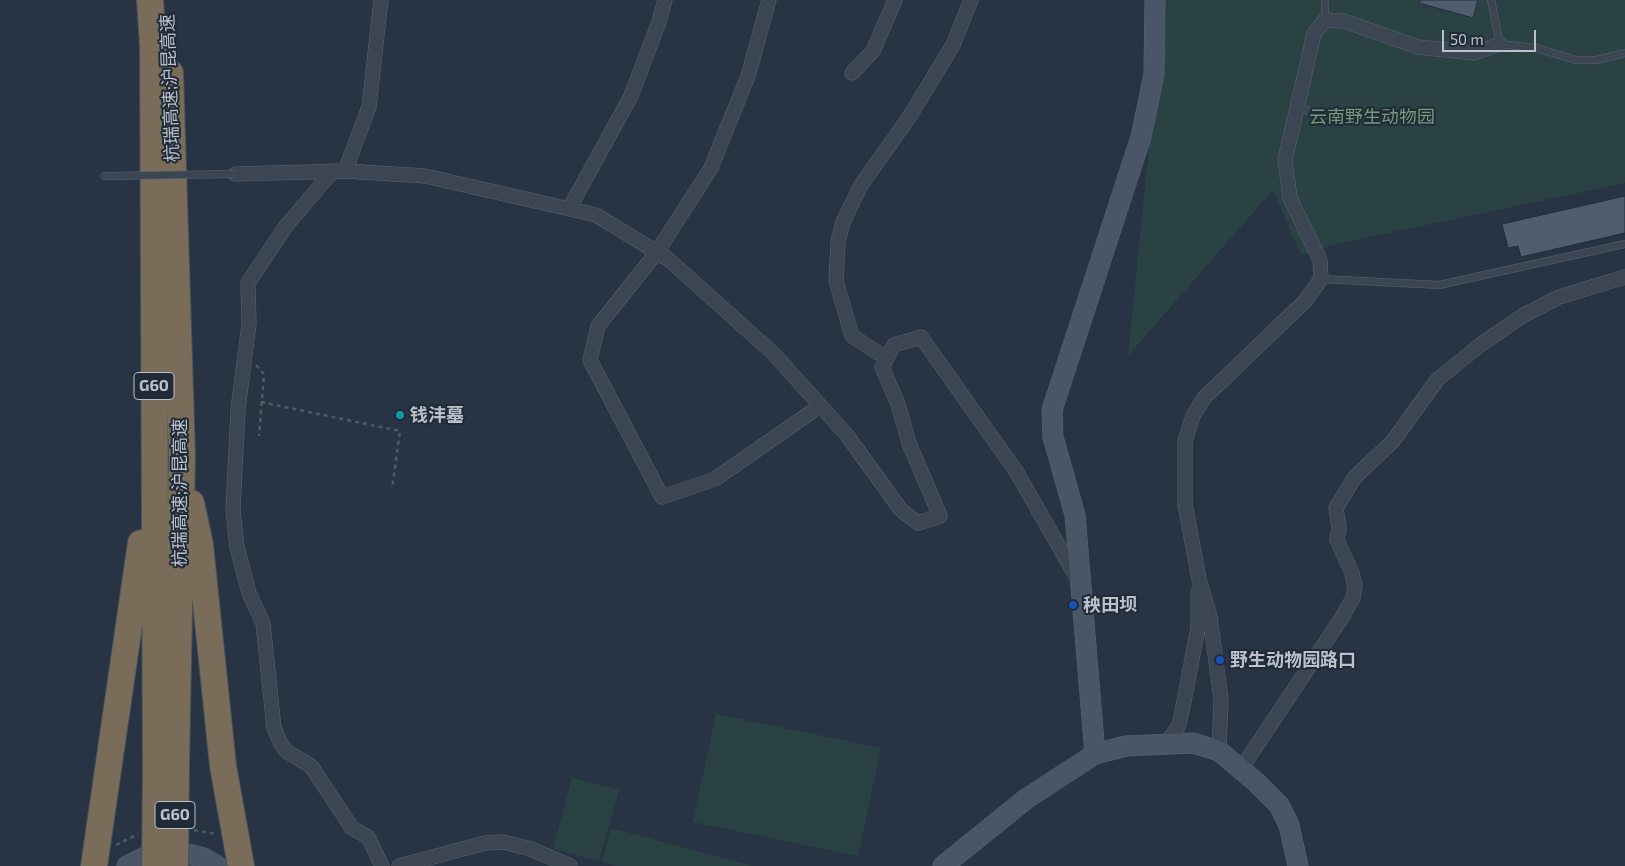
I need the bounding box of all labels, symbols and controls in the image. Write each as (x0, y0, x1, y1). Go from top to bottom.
street label: 杭瑞高速;沪昆高速 (157, 14, 183, 162)
scale bar (1445, 20, 1539, 52)
text: 50 m (1450, 30, 1484, 48)
park label: 云南野生动物园 (1309, 106, 1435, 128)
road number: G60 (134, 372, 174, 400)
place label: 钱沣墓 (410, 404, 464, 426)
marker: 钱沣墓 (394, 409, 406, 421)
street label: 杭瑞高速;沪昆高速 (169, 419, 191, 567)
place label: 秧田坝 (1083, 594, 1137, 616)
marker: 秧田坝 (1067, 599, 1079, 611)
place label: 野生动物园路口 (1230, 649, 1356, 671)
marker: 野生动物园路口 (1214, 654, 1226, 666)
road number: G60 (155, 802, 195, 828)

